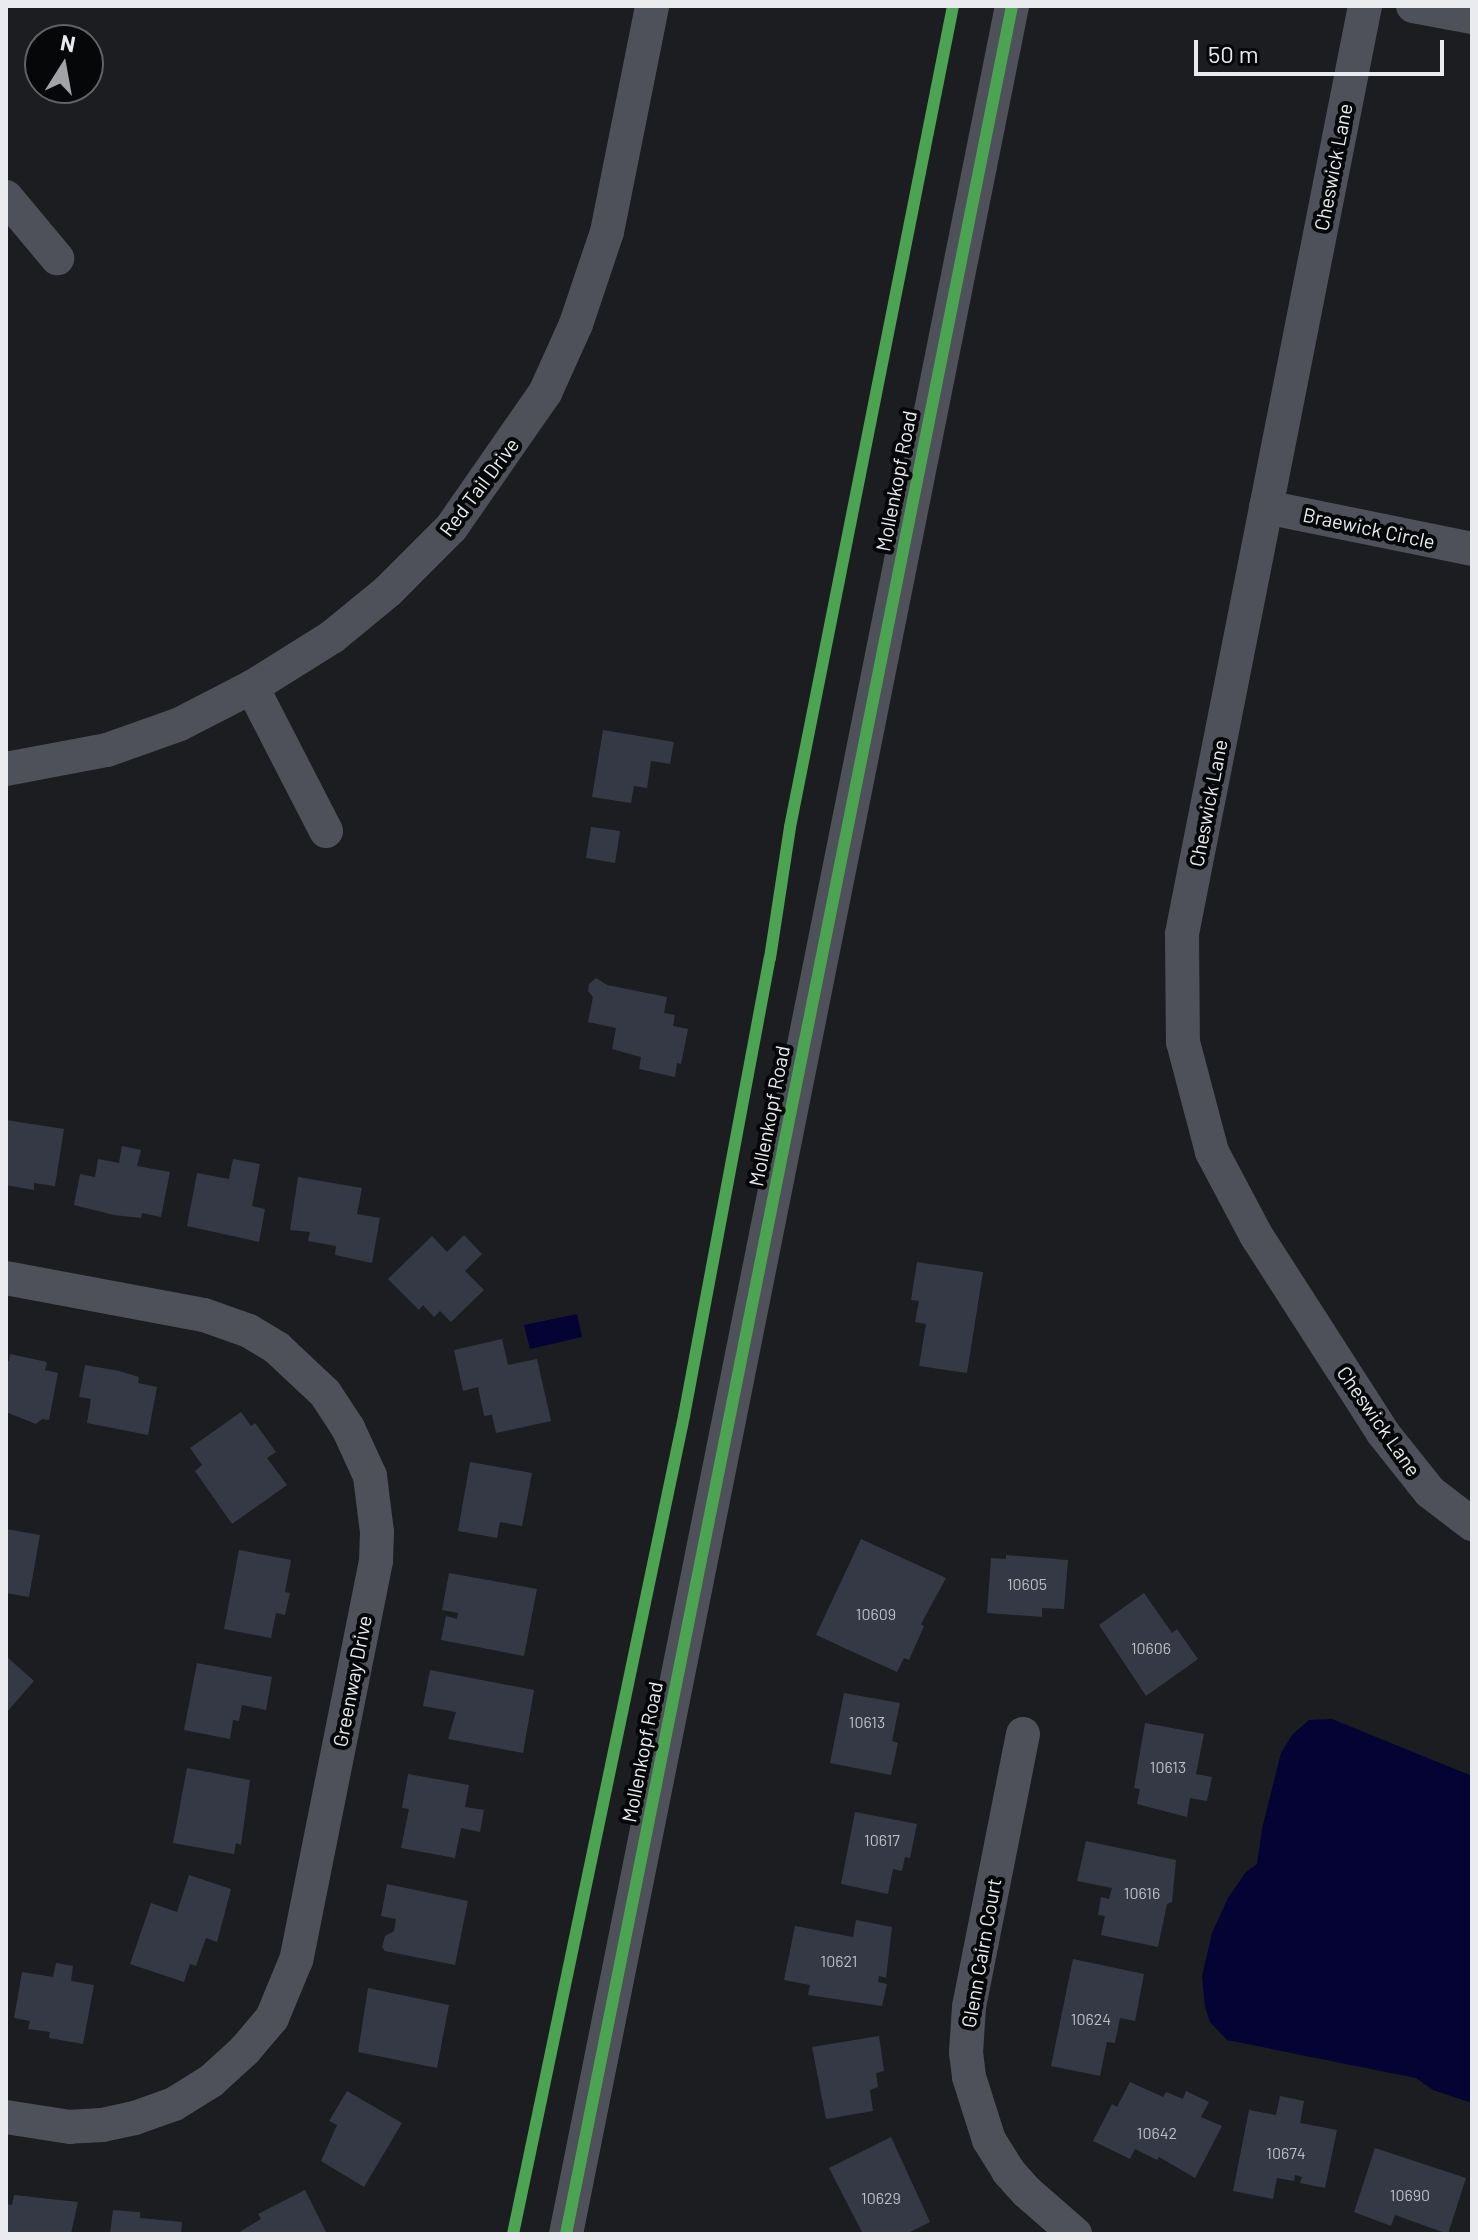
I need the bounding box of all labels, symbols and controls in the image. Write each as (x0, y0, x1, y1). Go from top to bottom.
north arrow (24, 24, 104, 104)
scale bar (1198, 24, 1448, 74)
text: N (59, 28, 78, 57)
text: 50 m (1208, 39, 1259, 68)
street label: Cheswick Lane (1309, 101, 1357, 233)
street label: Mollenkopf Road (871, 409, 921, 553)
street label: Red Tail Drive (434, 433, 524, 541)
street label: Braewick Circle (1301, 502, 1437, 554)
street label: Cheswick Lane (1184, 737, 1232, 869)
street label: Mollenkopf Road (744, 1044, 794, 1188)
street label: Cheswick Lane (1332, 1361, 1426, 1481)
house number: 10605 (1007, 1574, 1047, 1594)
house number: 10609 (856, 1604, 896, 1624)
street label: Greenway Drive (327, 1613, 377, 1749)
house number: 10606 (1131, 1638, 1171, 1658)
street label: Mollenkopf Road (617, 1680, 667, 1824)
house number: 10613 (849, 1712, 885, 1732)
house number: 10613 (1150, 1757, 1186, 1777)
house number: 10617 (864, 1830, 900, 1850)
street label: Glenn Cairn Court (956, 1877, 1006, 2029)
house number: 10616 (1124, 1883, 1160, 1903)
house number: 10621 (821, 1951, 857, 1971)
house number: 10624 (1071, 2009, 1111, 2029)
house number: 10642 (1137, 2123, 1177, 2143)
house number: 10674 (1266, 2143, 1306, 2163)
house number: 10690 (1390, 2185, 1430, 2205)
house number: 10629 (861, 2188, 901, 2208)

